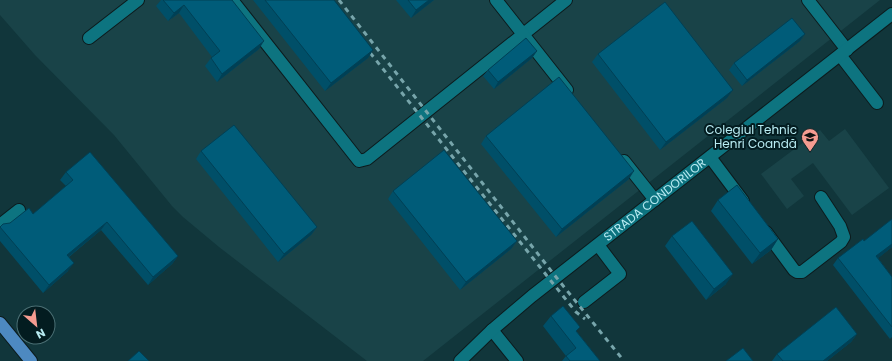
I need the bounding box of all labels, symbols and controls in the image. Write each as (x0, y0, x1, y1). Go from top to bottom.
place label: Colegiul Tehnic Henri Coandă (705, 121, 797, 152)
school or university icon: Colegiul Tehnic Henri Coandă (800, 127, 820, 152)
street label: STRADA CONDORILOR (600, 154, 709, 245)
north arrow (16, 305, 56, 345)
text: N (33, 325, 48, 343)

